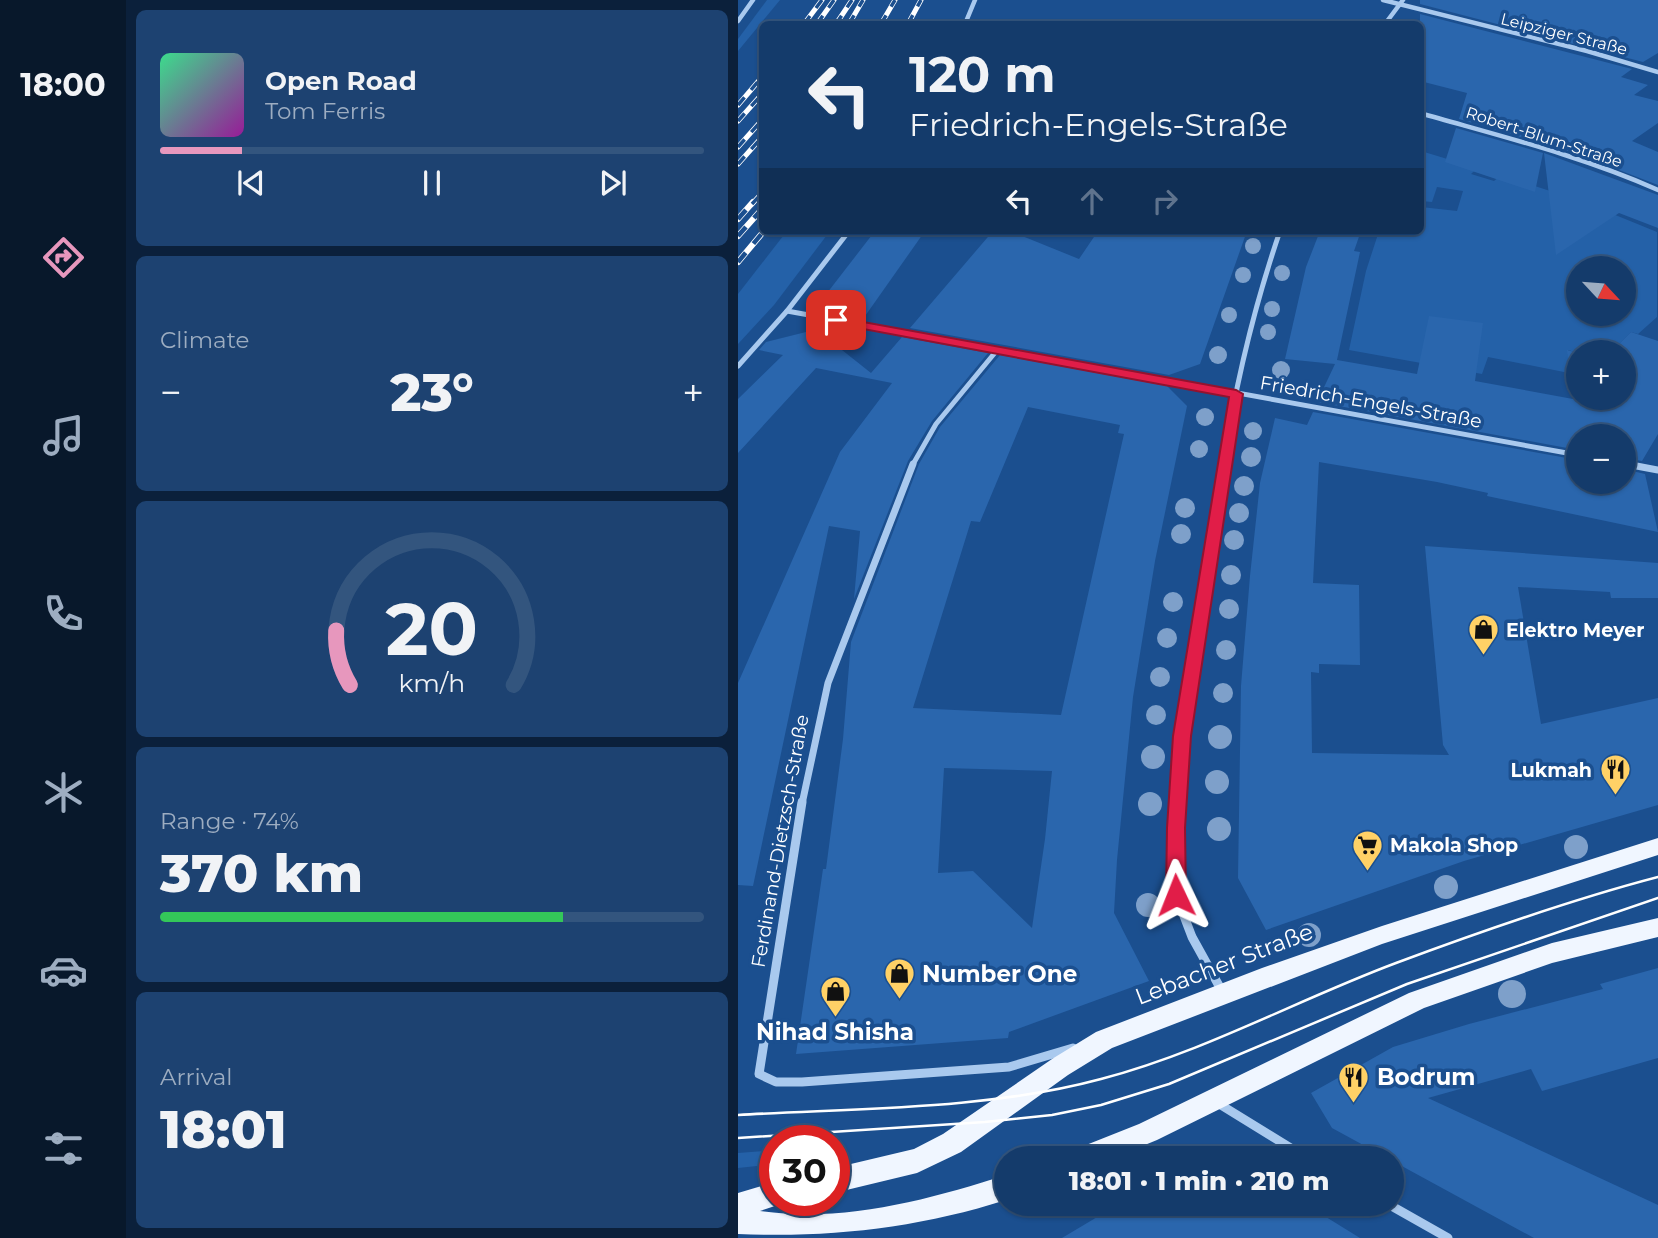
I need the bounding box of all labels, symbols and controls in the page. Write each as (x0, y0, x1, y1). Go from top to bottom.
street label: Leipziger Straße (1499, 9, 1629, 59)
text: 120 m (909, 45, 1056, 104)
icon: left (794, 49, 885, 140)
text: 18:00 (20, 65, 106, 104)
text: Open Road (265, 65, 417, 97)
text: Tom Ferris (265, 97, 385, 125)
street label: Robert-Blum-Straße (1464, 103, 1624, 171)
text: Friedrich-Engels-Straße (909, 105, 1288, 144)
icon: previous (232, 164, 270, 202)
icon: pause (413, 164, 451, 202)
icon: next (594, 164, 632, 202)
icon: left (1000, 182, 1038, 220)
icon: ahead (1073, 182, 1111, 220)
icon: right (1146, 182, 1184, 220)
icon: directions (39, 233, 88, 282)
north arrow (1566, 256, 1636, 326)
map controls (1566, 256, 1636, 494)
pin (806, 290, 866, 350)
icon: arrive (817, 301, 855, 339)
text: Climate (160, 326, 249, 354)
button: + (1566, 340, 1636, 410)
text: 23° (390, 361, 474, 424)
text: − (160, 369, 182, 416)
text: + (682, 369, 704, 416)
street label: Friedrich-Engels-Straße (1258, 371, 1484, 433)
icon: music (39, 411, 88, 460)
button: − (1566, 424, 1636, 494)
text: 20 (386, 585, 478, 673)
icon: phone (39, 589, 88, 638)
shop icon: Elektro Meyer (1466, 613, 1500, 657)
place label: Elektro Meyer (1506, 619, 1644, 642)
text: km/h (399, 668, 465, 698)
street label: Ferdinand-Dietzsch-Straße (746, 713, 814, 969)
restaurant icon: Lukmah (1598, 753, 1632, 797)
place label: Lukmah (1510, 759, 1592, 782)
icon: climate (39, 768, 88, 817)
text: Range · 74% (160, 807, 299, 835)
supermarket icon: Makola Shop (1350, 828, 1384, 872)
place label: Makola Shop (1390, 834, 1518, 857)
text: 370 km (160, 842, 363, 905)
position arrow (1139, 858, 1213, 932)
street label: Lebacher Straße (1131, 917, 1317, 1011)
icon: car (39, 946, 88, 995)
shop icon: Number One (882, 957, 916, 1001)
place label: Number One (922, 960, 1077, 988)
shop icon: Nihad Shisha (818, 974, 852, 1018)
place label: Nihad Shisha (756, 1018, 914, 1046)
restaurant icon: Bodrum (1337, 1060, 1371, 1104)
text: Arrival (160, 1063, 233, 1091)
place label: Bodrum (1377, 1063, 1475, 1091)
text: 18:01 (160, 1098, 287, 1161)
icon: filters (39, 1124, 88, 1173)
speed limit sign: 30 (759, 1125, 850, 1216)
text: 18:01 · 1 min · 210 m (1069, 1165, 1329, 1197)

